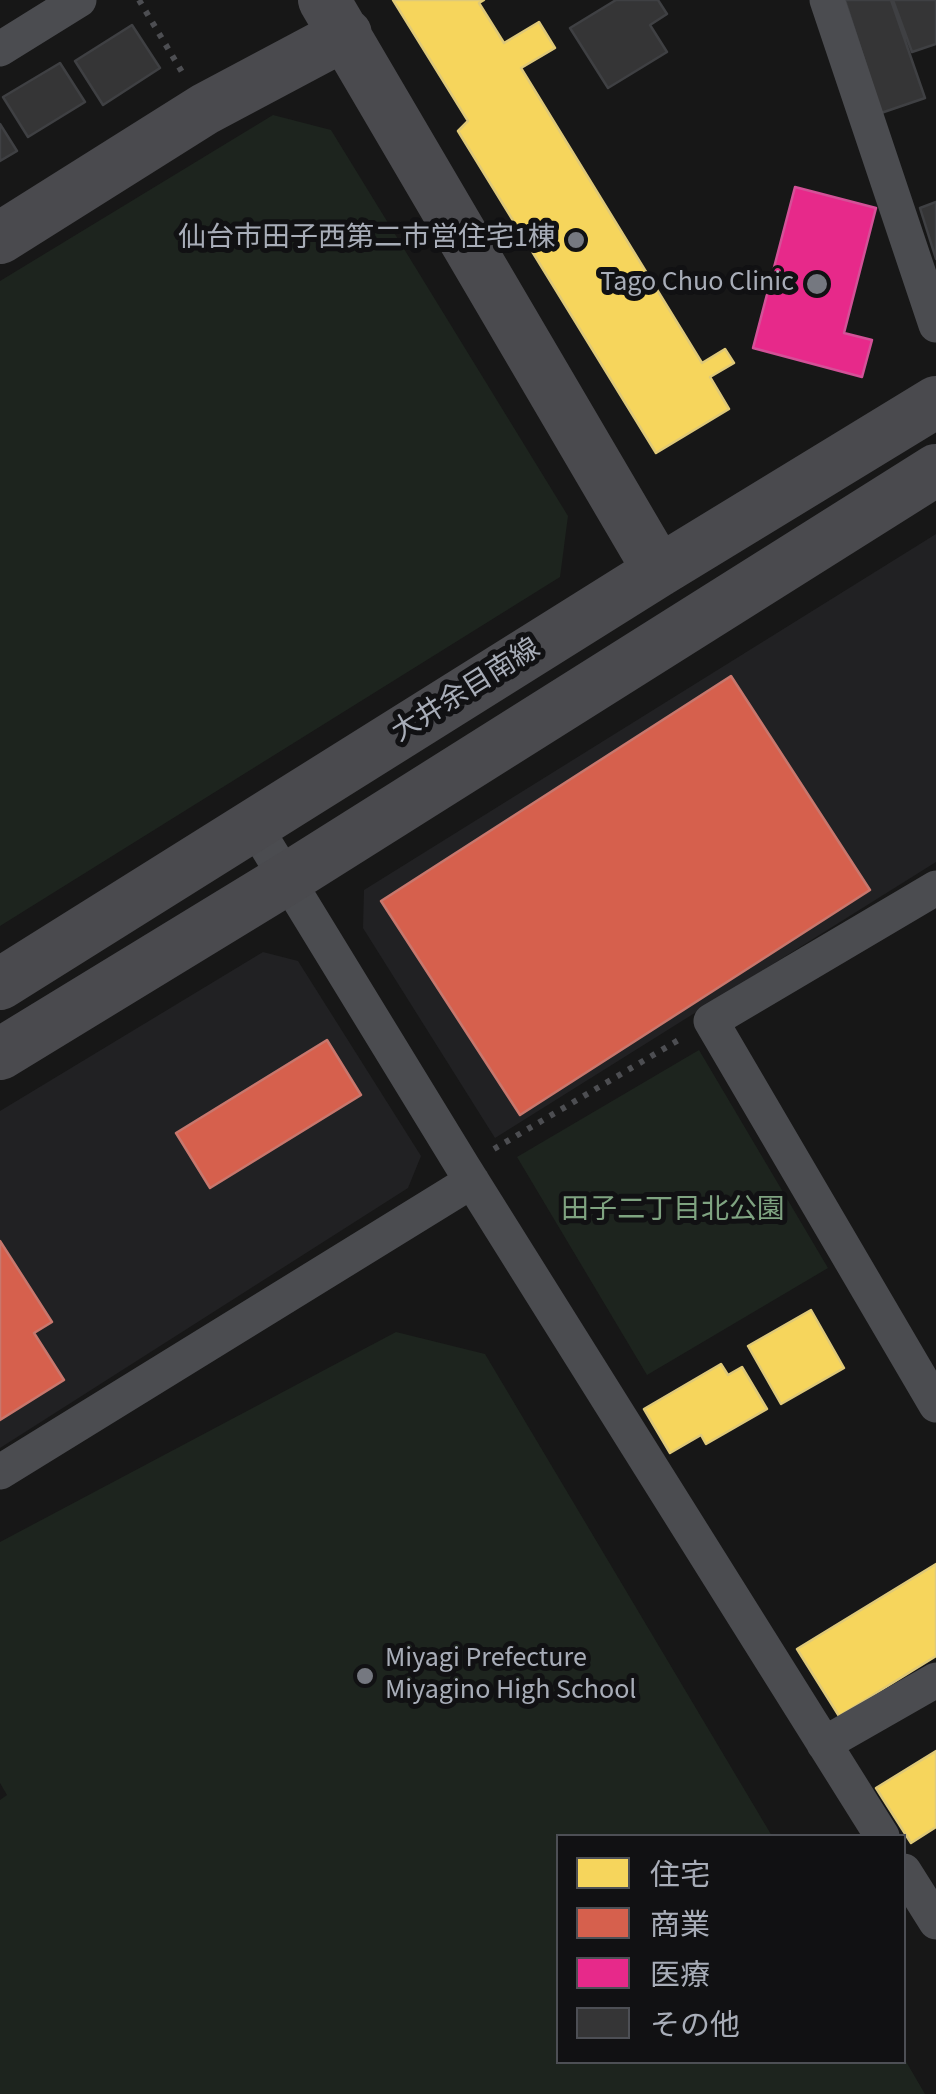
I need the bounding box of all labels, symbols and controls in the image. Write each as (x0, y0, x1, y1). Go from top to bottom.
place label: 仙台市田子西第二市営住宅1棟 (178, 223, 556, 257)
marker: 仙台市田子西第二市営住宅1棟 (565, 229, 587, 251)
place label: Tago Chuo Clinic (600, 267, 794, 301)
marker: Tago Chuo Clinic (804, 271, 830, 297)
street label: 大井余目南線 (387, 633, 547, 751)
park label: 田子二丁目北公園 (561, 1195, 785, 1229)
place label: Miyagi Prefecture Miyagino High School (385, 1643, 636, 1709)
marker: Miyagi Prefecture Miyagino High School (354, 1665, 376, 1687)
legend (556, 1834, 906, 2064)
text: 住宅 (650, 1854, 710, 1897)
text: 商業 (650, 1904, 710, 1947)
text: 医療 (650, 1954, 710, 1997)
text: その他 (650, 2004, 740, 2047)

